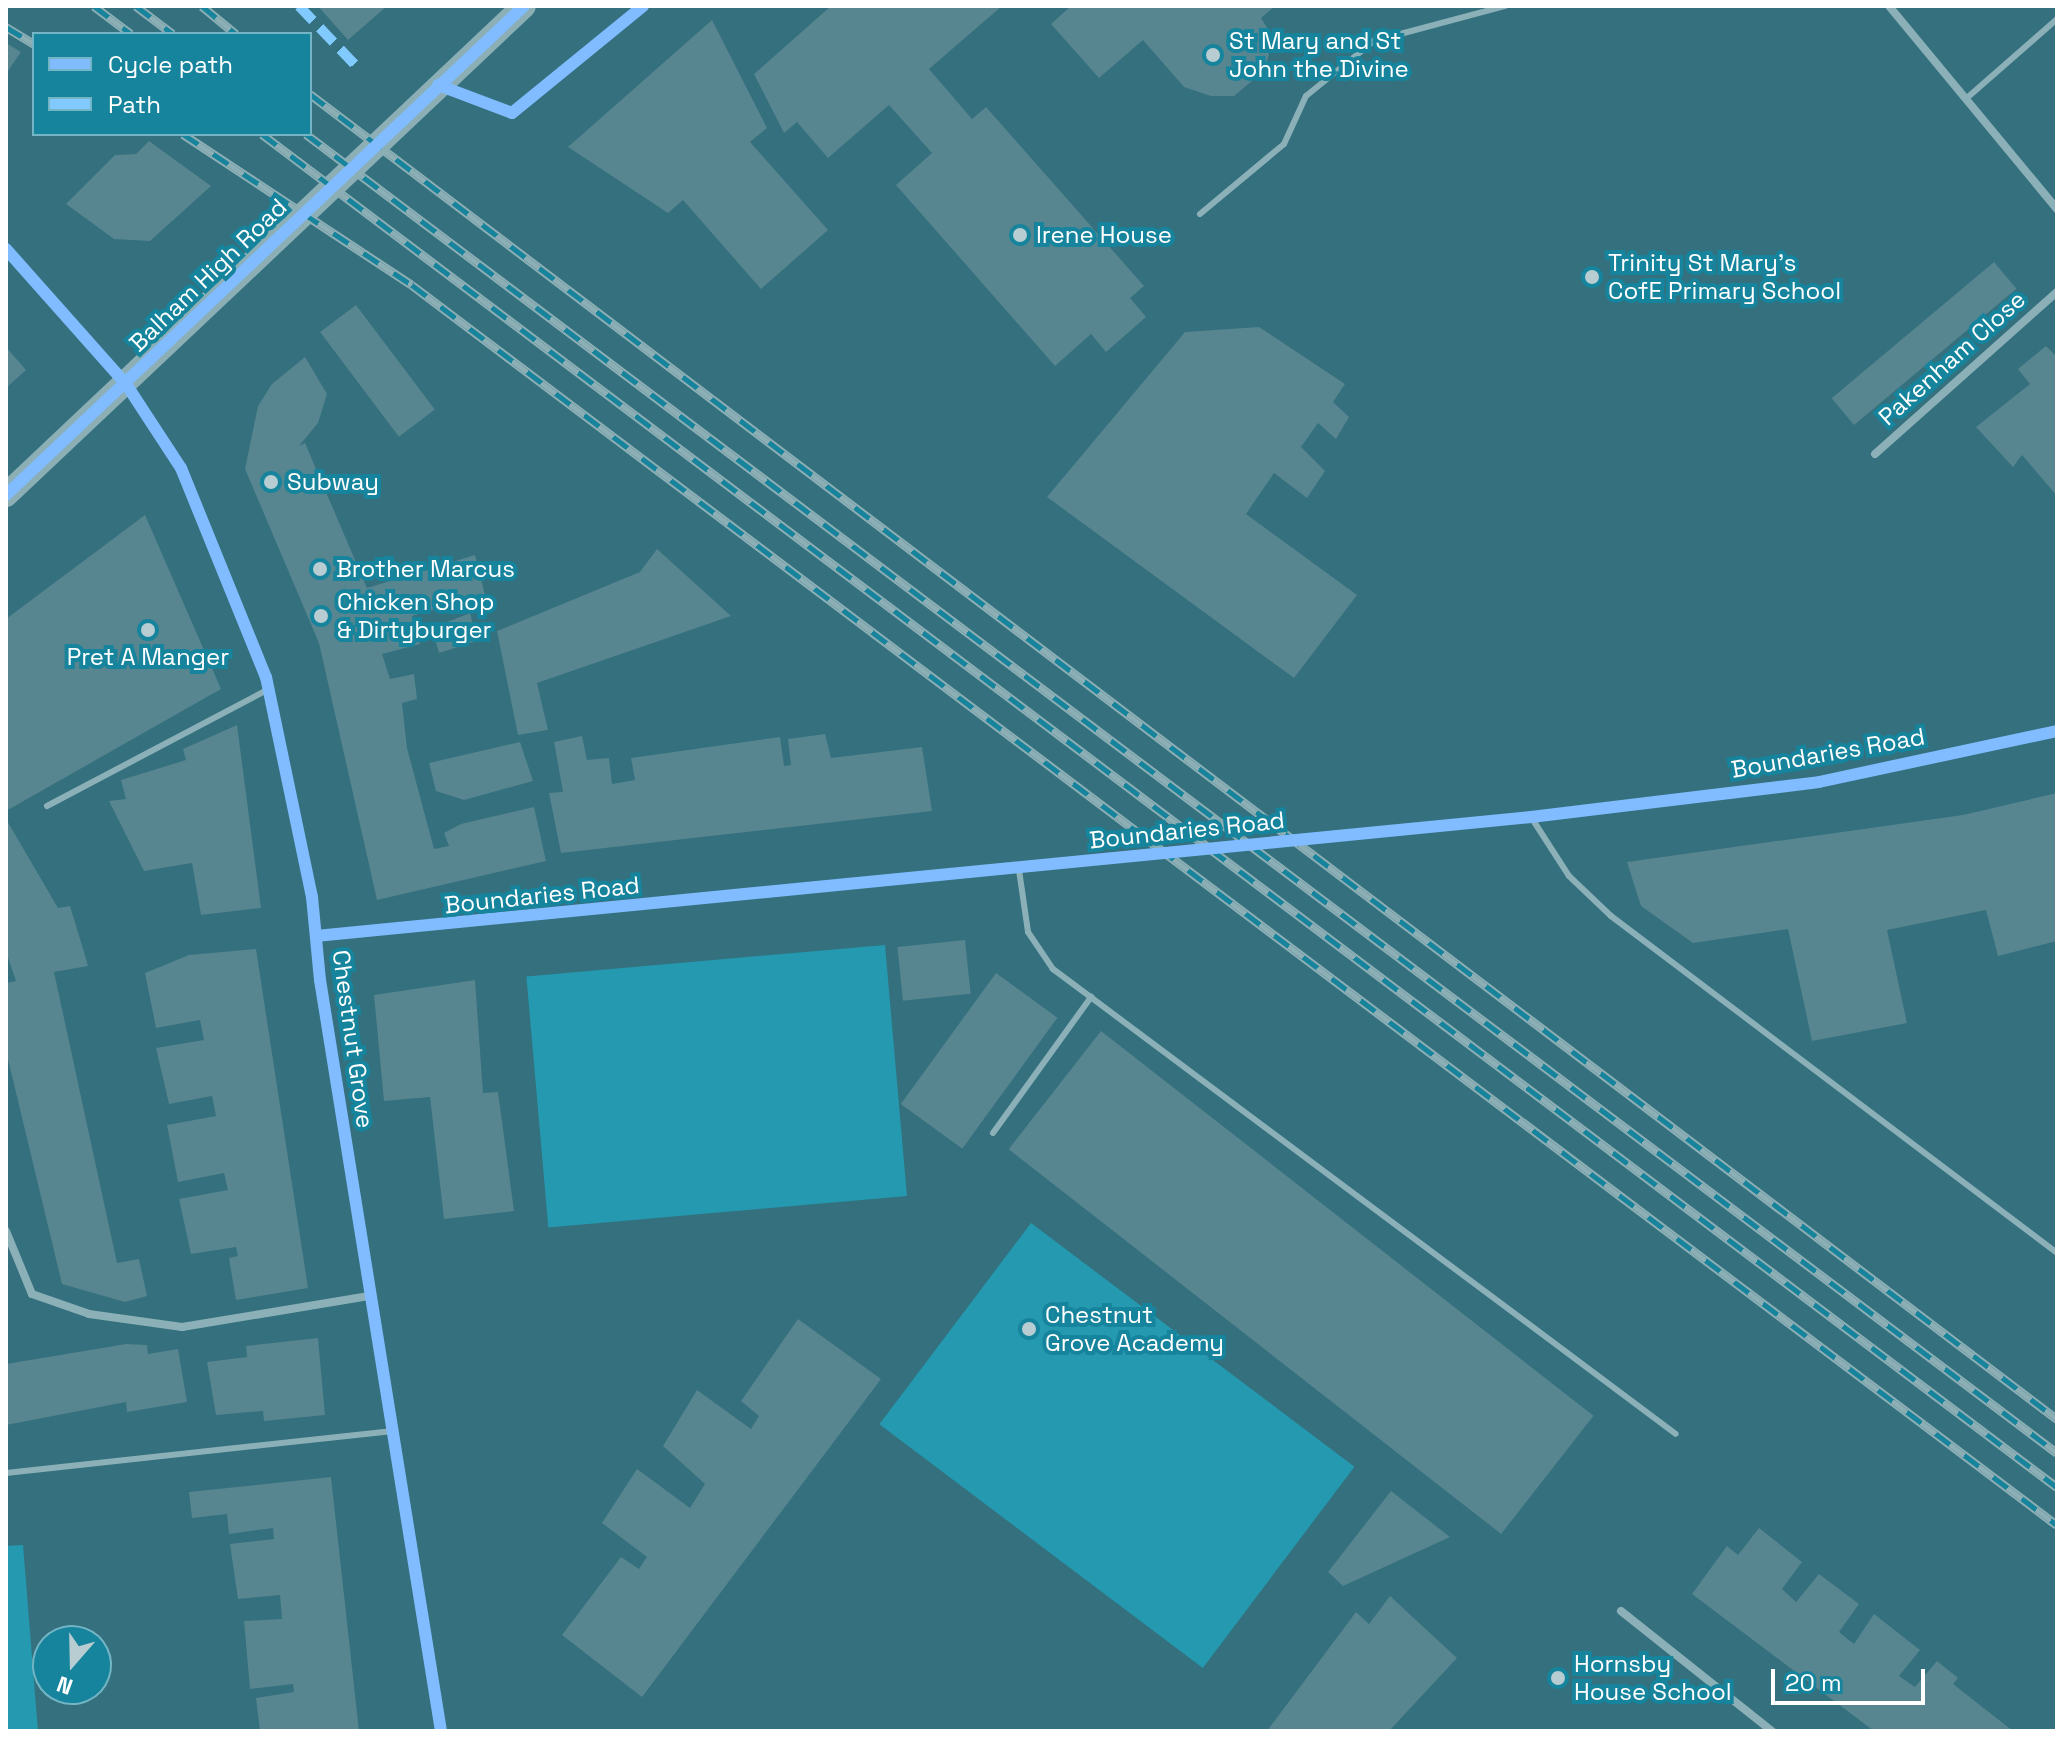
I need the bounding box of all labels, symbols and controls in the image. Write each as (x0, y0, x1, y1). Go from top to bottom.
place label: St Mary and St John the Divine (1229, 27, 1409, 83)
legend (32, 32, 312, 136)
marker: St Mary and St John the Divine (1204, 46, 1222, 64)
text: Cycle path (108, 49, 233, 80)
text: Path (108, 89, 161, 120)
street label: Balham High Road (123, 193, 293, 357)
place label: Irene House (1036, 221, 1172, 249)
marker: Irene House (1011, 226, 1029, 244)
place label: Trinity St Mary's CofE Primary School (1608, 249, 1841, 305)
marker: Trinity St Mary's CofE Primary School (1583, 268, 1601, 286)
street label: Pakenham Close (1873, 285, 2031, 431)
place label: Subway (287, 468, 379, 496)
marker: Subway (262, 473, 280, 491)
place label: Brother Marcus (336, 555, 515, 583)
marker: Brother Marcus (311, 560, 329, 578)
place label: Chicken Shop & Dirtyburger (337, 588, 494, 644)
marker: Chicken Shop & Dirtyburger (312, 607, 330, 625)
marker: Pret A Manger (139, 621, 157, 639)
place label: Pret A Manger (66, 643, 230, 671)
street label: Boundaries Road (1729, 722, 1927, 784)
street label: Boundaries Road (1088, 805, 1286, 855)
street label: Boundaries Road (443, 870, 641, 920)
street label: Chestnut Grove (326, 948, 380, 1130)
place label: Chestnut Grove Academy (1045, 1301, 1224, 1357)
marker: Chestnut Grove Academy (1020, 1320, 1038, 1338)
north arrow (32, 1625, 112, 1705)
place label: Hornsby House School (1574, 1650, 1732, 1706)
scale bar (1775, 1653, 1929, 1703)
text: 20 m (1785, 1667, 1842, 1698)
marker: Hornsby House School (1549, 1669, 1567, 1687)
text: N (53, 1670, 76, 1701)

